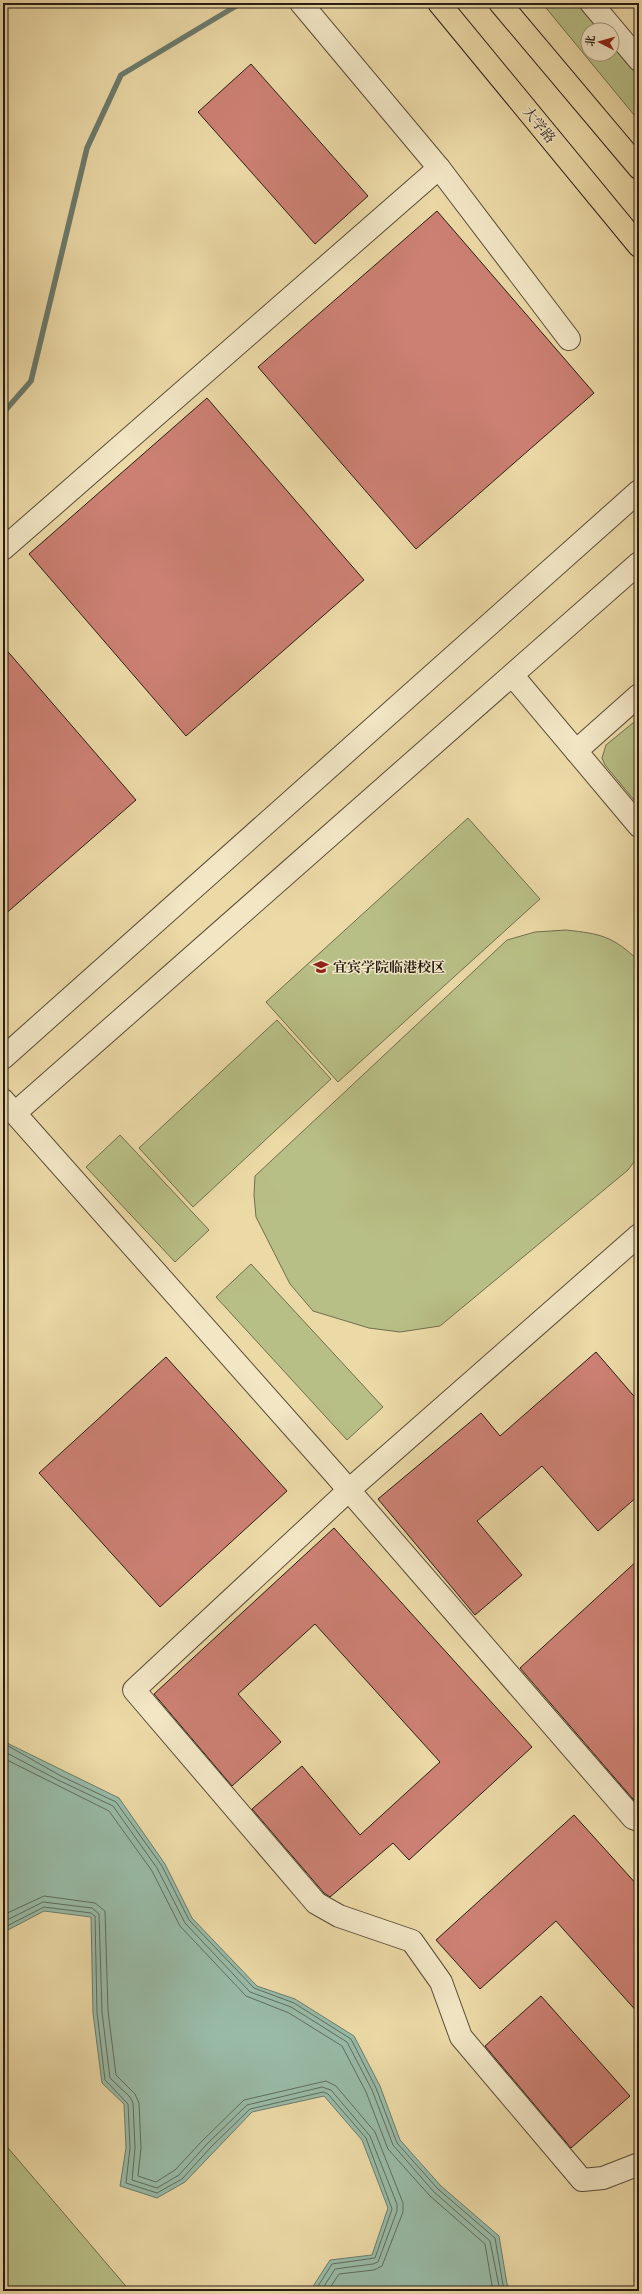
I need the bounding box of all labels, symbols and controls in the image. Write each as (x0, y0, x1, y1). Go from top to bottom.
north arrow (580, 22, 620, 62)
text: 北 (584, 35, 598, 47)
street label: 大学路 (519, 103, 559, 147)
school or university icon: 宜宾学院临港校区 (312, 958, 330, 976)
place label: 宜宾学院临港校区 (333, 959, 445, 976)

